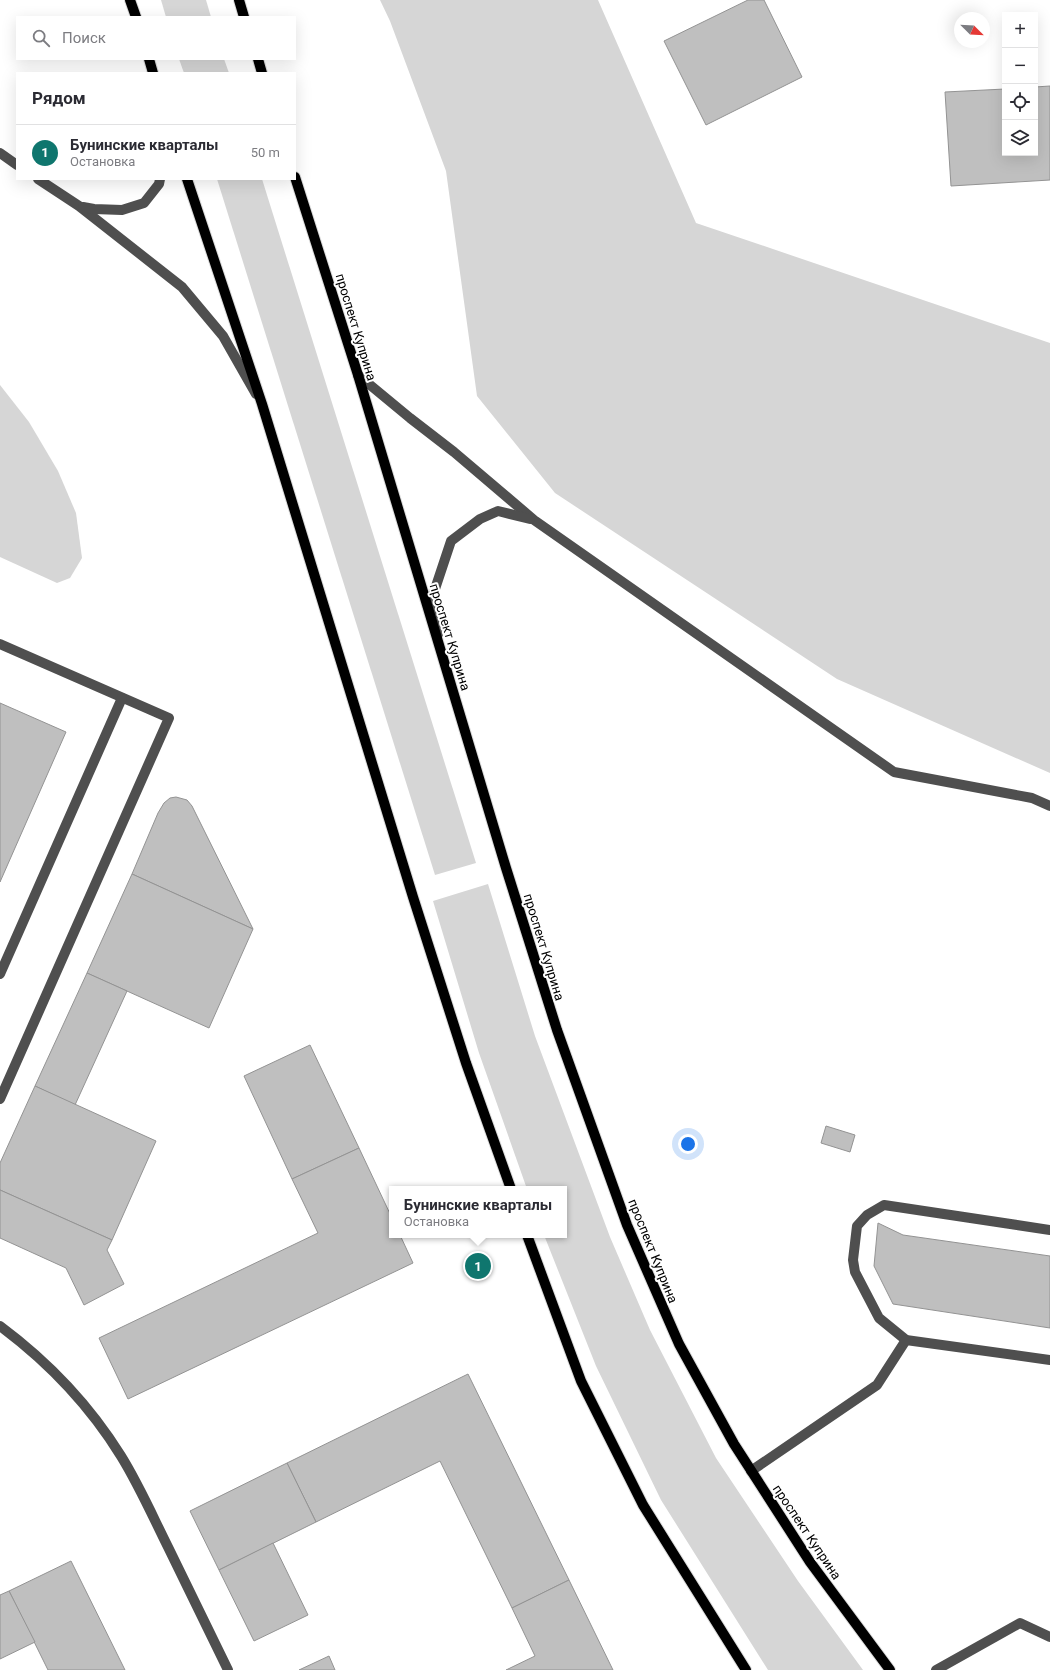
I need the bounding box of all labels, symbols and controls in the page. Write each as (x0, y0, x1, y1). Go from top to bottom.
north arrow (954, 12, 990, 48)
map controls (1002, 12, 1038, 156)
button: + (1002, 12, 1038, 48)
search box (16, 16, 296, 60)
icon: search (30, 27, 52, 49)
text: Поиск (62, 29, 106, 47)
button: − (1002, 48, 1038, 84)
button: locate (1002, 84, 1038, 120)
text: Рядом (32, 88, 86, 108)
button: layers (1002, 120, 1038, 156)
text: Бунинские кварталы (70, 136, 218, 154)
text: 1 (41, 145, 49, 160)
text: 50 m (251, 145, 280, 160)
text: Остановка (70, 154, 135, 169)
street label: проспект Куприна (333, 272, 379, 382)
street label: проспект Куприна (427, 582, 473, 692)
street label: проспект Куприна (521, 892, 567, 1002)
your location (678, 1134, 698, 1154)
popup (389, 1186, 567, 1238)
text: Бунинские кварталы (404, 1196, 552, 1214)
street label: проспект Куприна (625, 1197, 681, 1305)
text: Остановка (404, 1214, 469, 1229)
pin: 1 (465, 1251, 491, 1281)
street label: проспект Куприна (770, 1482, 844, 1582)

